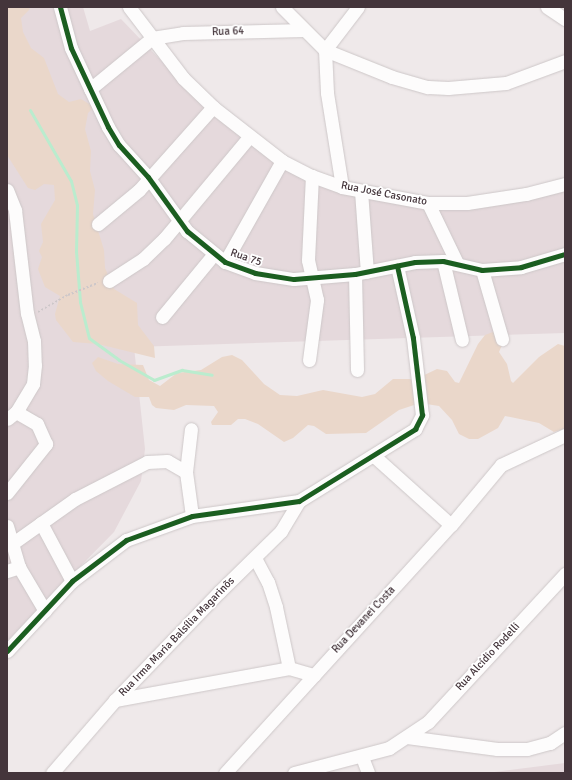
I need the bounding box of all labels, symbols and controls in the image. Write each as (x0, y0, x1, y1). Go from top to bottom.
street label: Rua 64 (212, 25, 244, 39)
street label: Rua José Casonato (340, 179, 428, 209)
street label: Rua 75 (229, 247, 263, 269)
street label: Rua Irma Maria Balsília Magarinõs (116, 574, 238, 700)
street label: Rua Devanei Costa (330, 584, 398, 656)
street label: Rua Alcídio Rodelli (453, 620, 523, 694)

